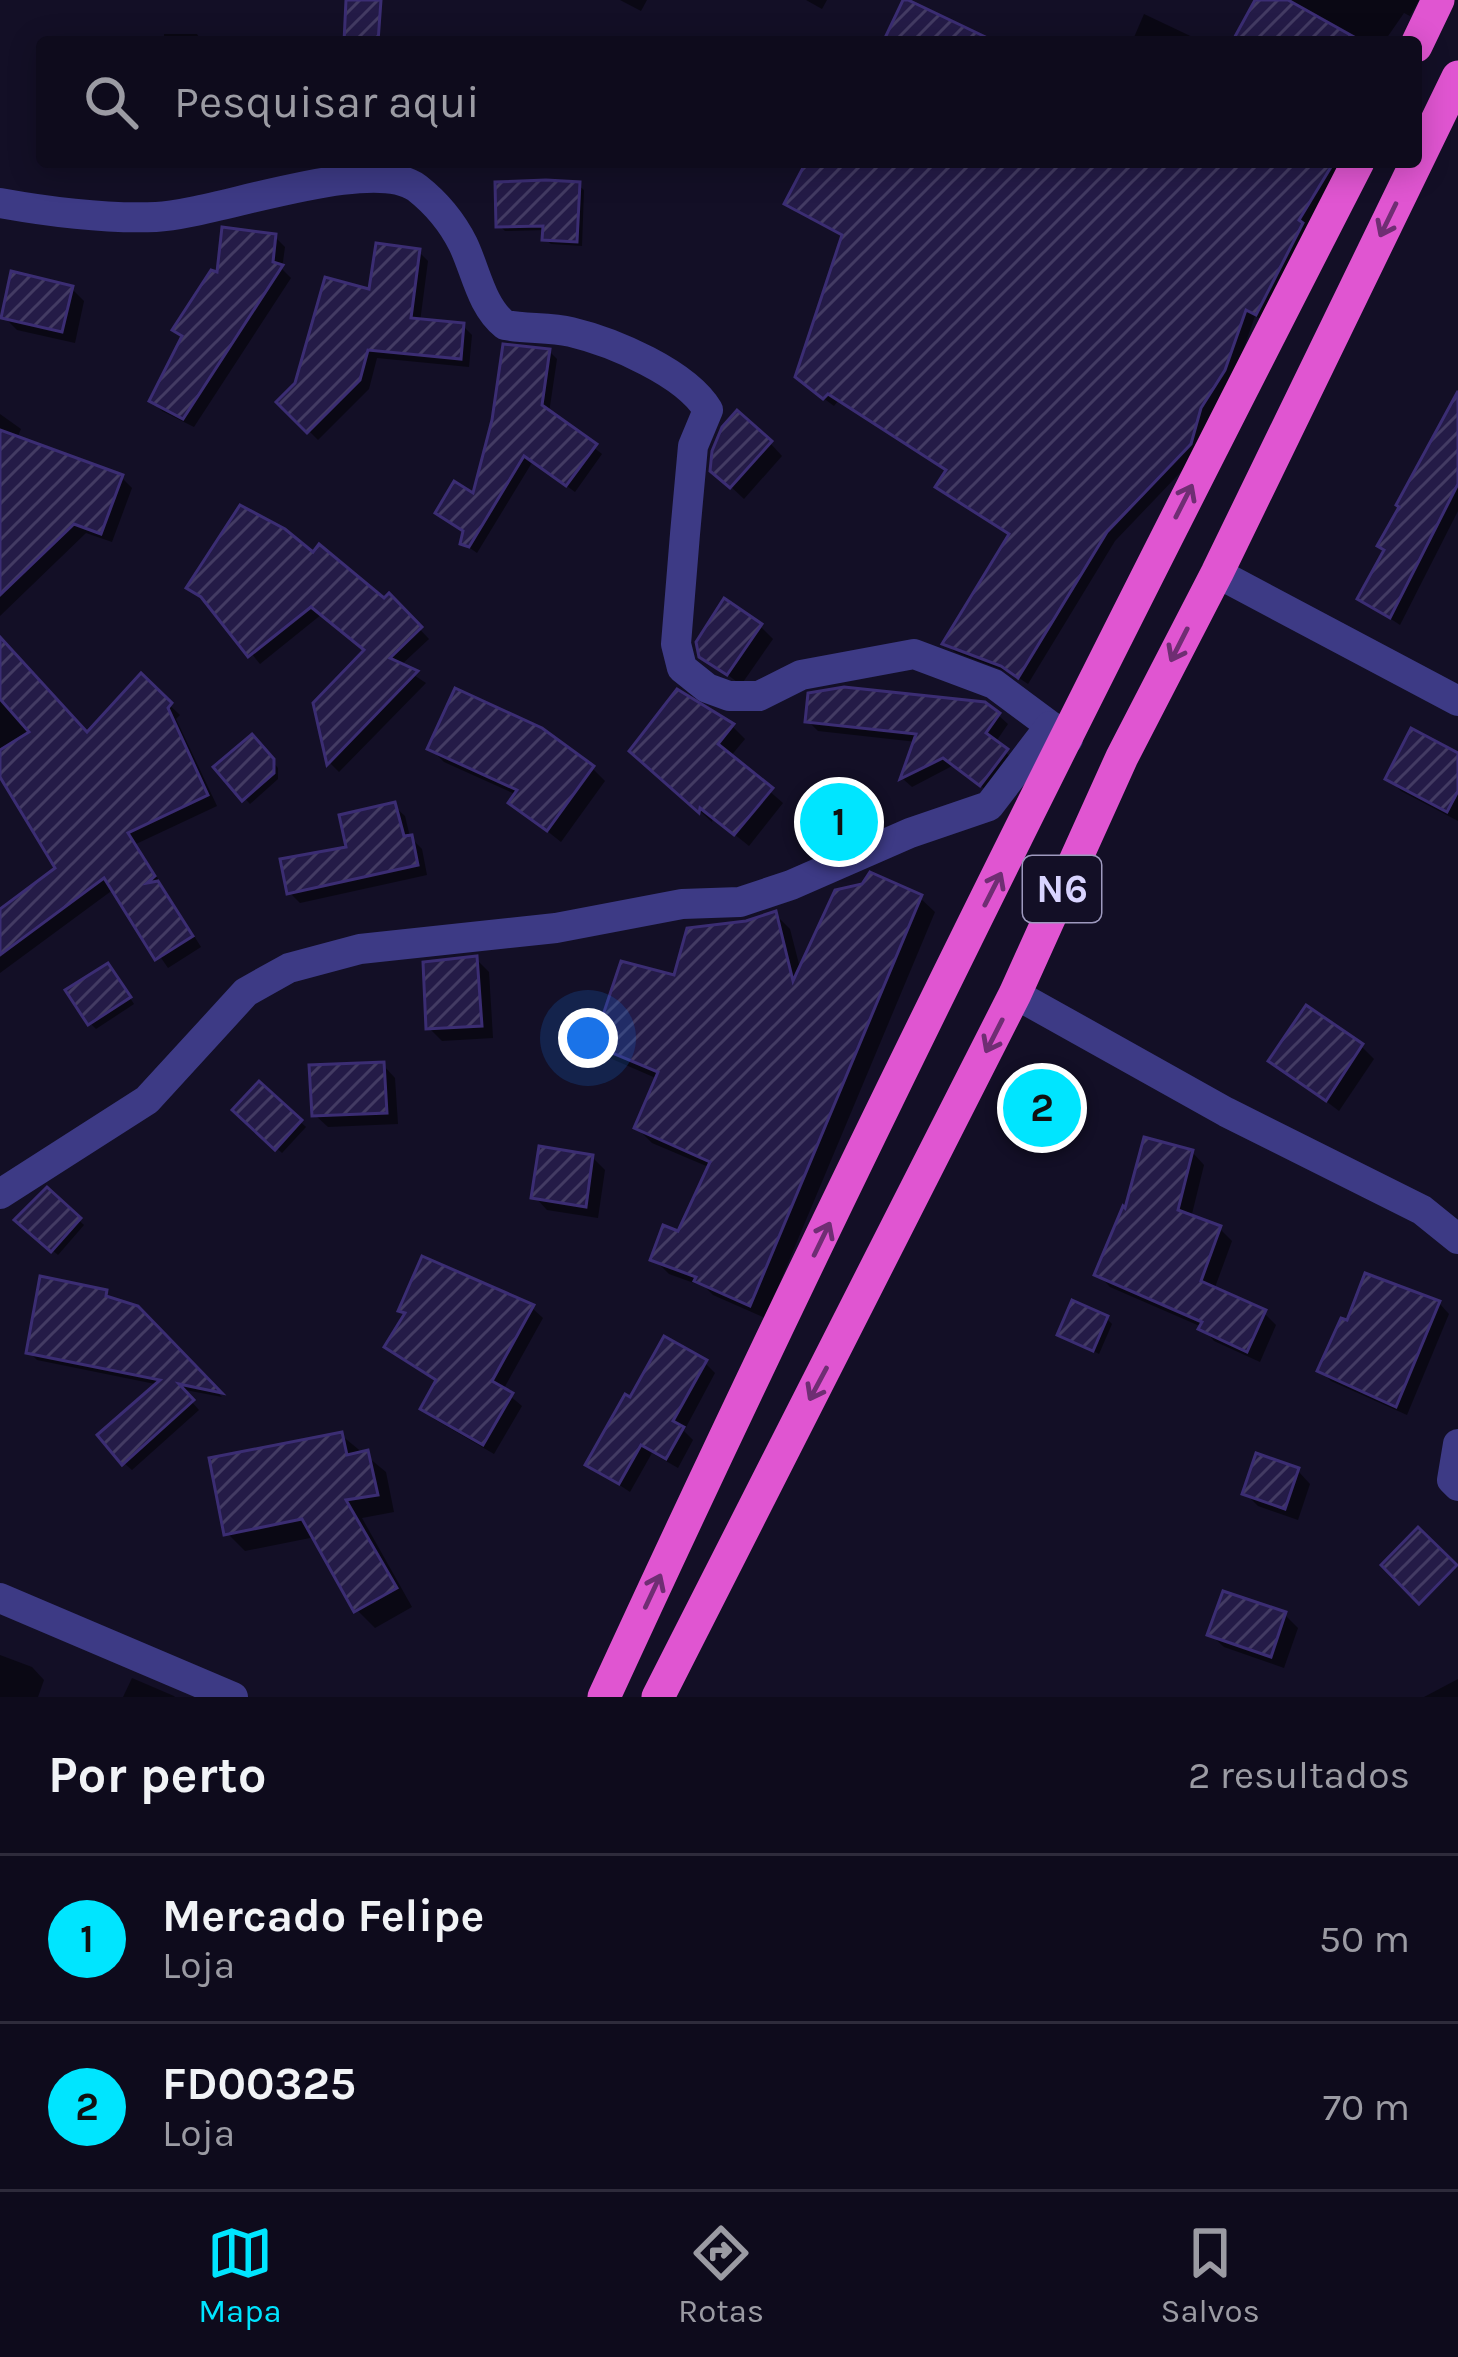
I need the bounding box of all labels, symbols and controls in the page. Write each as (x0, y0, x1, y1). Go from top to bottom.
search box (36, 36, 1422, 168)
icon: search (78, 69, 144, 135)
text: Pesquisar aqui (174, 76, 480, 128)
one-way arrow (1376, 202, 1399, 237)
one-way arrow (1174, 484, 1197, 520)
one-way arrow (1167, 627, 1190, 663)
pin: 1 (800, 777, 878, 867)
road number: N6 (1023, 856, 1101, 922)
one-way arrow (982, 871, 1005, 907)
your location (558, 1008, 618, 1068)
one-way arrow (982, 1017, 1005, 1053)
pin: 2 (1003, 1063, 1081, 1153)
one-way arrow (812, 1222, 834, 1258)
one-way arrow (806, 1365, 829, 1401)
one-way arrow (643, 1574, 665, 1610)
text: Por perto (48, 1745, 267, 1805)
text: 2 resultados (1188, 1752, 1410, 1798)
text: Mercado Felipe (162, 1890, 484, 1942)
text: 1 (80, 1916, 94, 1962)
text: 50 m (1319, 1916, 1410, 1962)
text: Loja (162, 1942, 235, 1988)
text: FD00325 (162, 2058, 356, 2110)
text: 2 (75, 2084, 99, 2130)
text: 70 m (1323, 2084, 1410, 2130)
text: Loja (162, 2110, 235, 2156)
tab: Mapa (198, 2220, 282, 2330)
tab: Rotas (678, 2220, 764, 2330)
tab: Salvos (1160, 2220, 1260, 2330)

